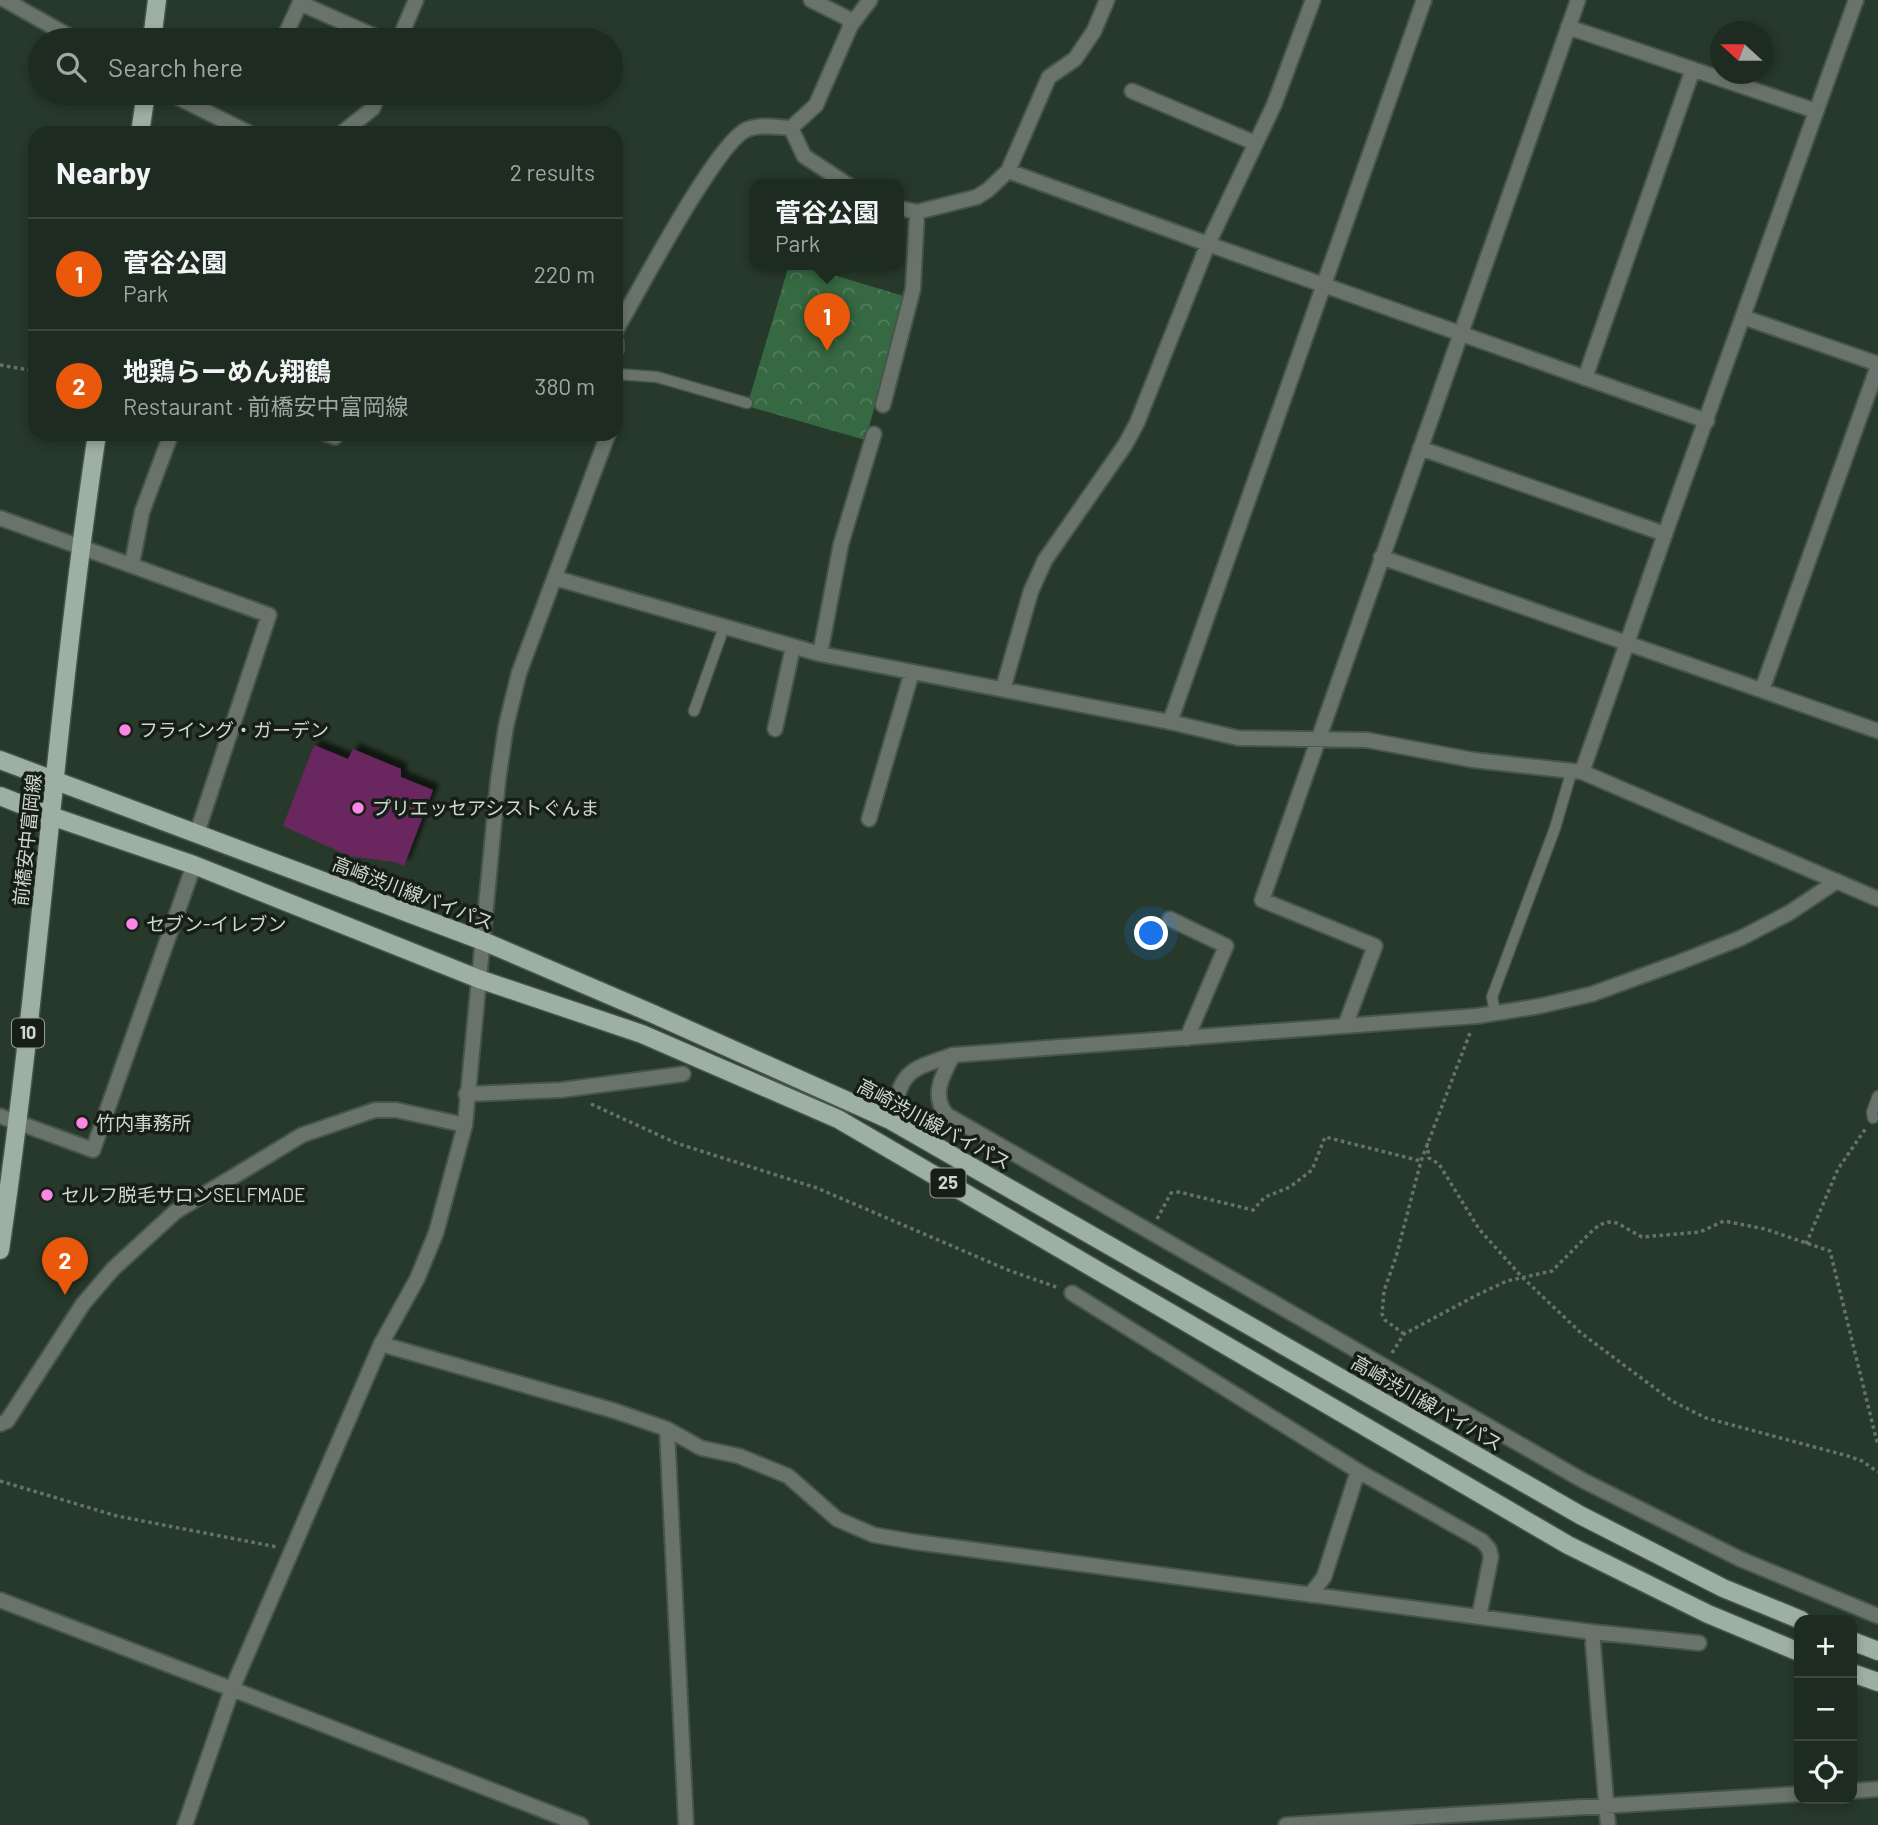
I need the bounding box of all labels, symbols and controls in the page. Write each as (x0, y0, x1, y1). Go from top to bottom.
north arrow (1710, 21, 1773, 84)
search box (28, 28, 623, 105)
icon: search (52, 48, 90, 86)
text: Search here (108, 51, 243, 82)
text: Nearby (56, 154, 151, 190)
text: 2 results (510, 158, 595, 186)
popup (750, 179, 904, 270)
text: 菅谷公園 (775, 196, 879, 227)
text: Park (775, 229, 820, 257)
text: 菅谷公園 (123, 246, 227, 277)
text: 1 (75, 260, 83, 288)
text: 220 m (534, 260, 595, 288)
text: Park (123, 279, 168, 307)
pin: 1 (804, 293, 850, 351)
text: 地鶏らーめん翔鶴 (123, 355, 331, 386)
text: 2 (73, 372, 85, 400)
text: 380 m (535, 372, 595, 400)
text: Restaurant · 前橋安中富岡線 (123, 392, 408, 420)
place label: フライング・ガーデン (139, 718, 329, 741)
marker: フライング・ガーデン (117, 722, 133, 738)
street label: 前橋安中富岡線 (8, 773, 45, 907)
place label: プリエッセアシストぐんま (372, 796, 599, 819)
marker: プリエッセアシストぐんま (350, 800, 366, 816)
street label: 高崎渋川線バイパス (329, 851, 497, 934)
place label: セブン-イレブン (146, 912, 287, 935)
marker: セブン-イレブン (124, 916, 140, 932)
your location (1134, 916, 1168, 950)
road number: 10 (12, 1018, 44, 1048)
street label: 高崎渋川線バイパス (854, 1073, 1015, 1174)
place label: 竹内事務所 (96, 1111, 191, 1134)
marker: 竹内事務所 (74, 1115, 90, 1131)
road number: 25 (930, 1168, 965, 1198)
place label: セルフ脱毛サロンSELFMADE (61, 1183, 306, 1206)
marker: セルフ脱毛サロンSELFMADE (39, 1187, 55, 1203)
pin: 2 (42, 1237, 88, 1295)
street label: 高崎渋川線バイパス (1348, 1350, 1507, 1455)
map controls (1794, 1615, 1857, 1804)
button: + (1794, 1615, 1857, 1678)
button: − (1794, 1678, 1857, 1741)
button: locate (1794, 1741, 1857, 1804)

